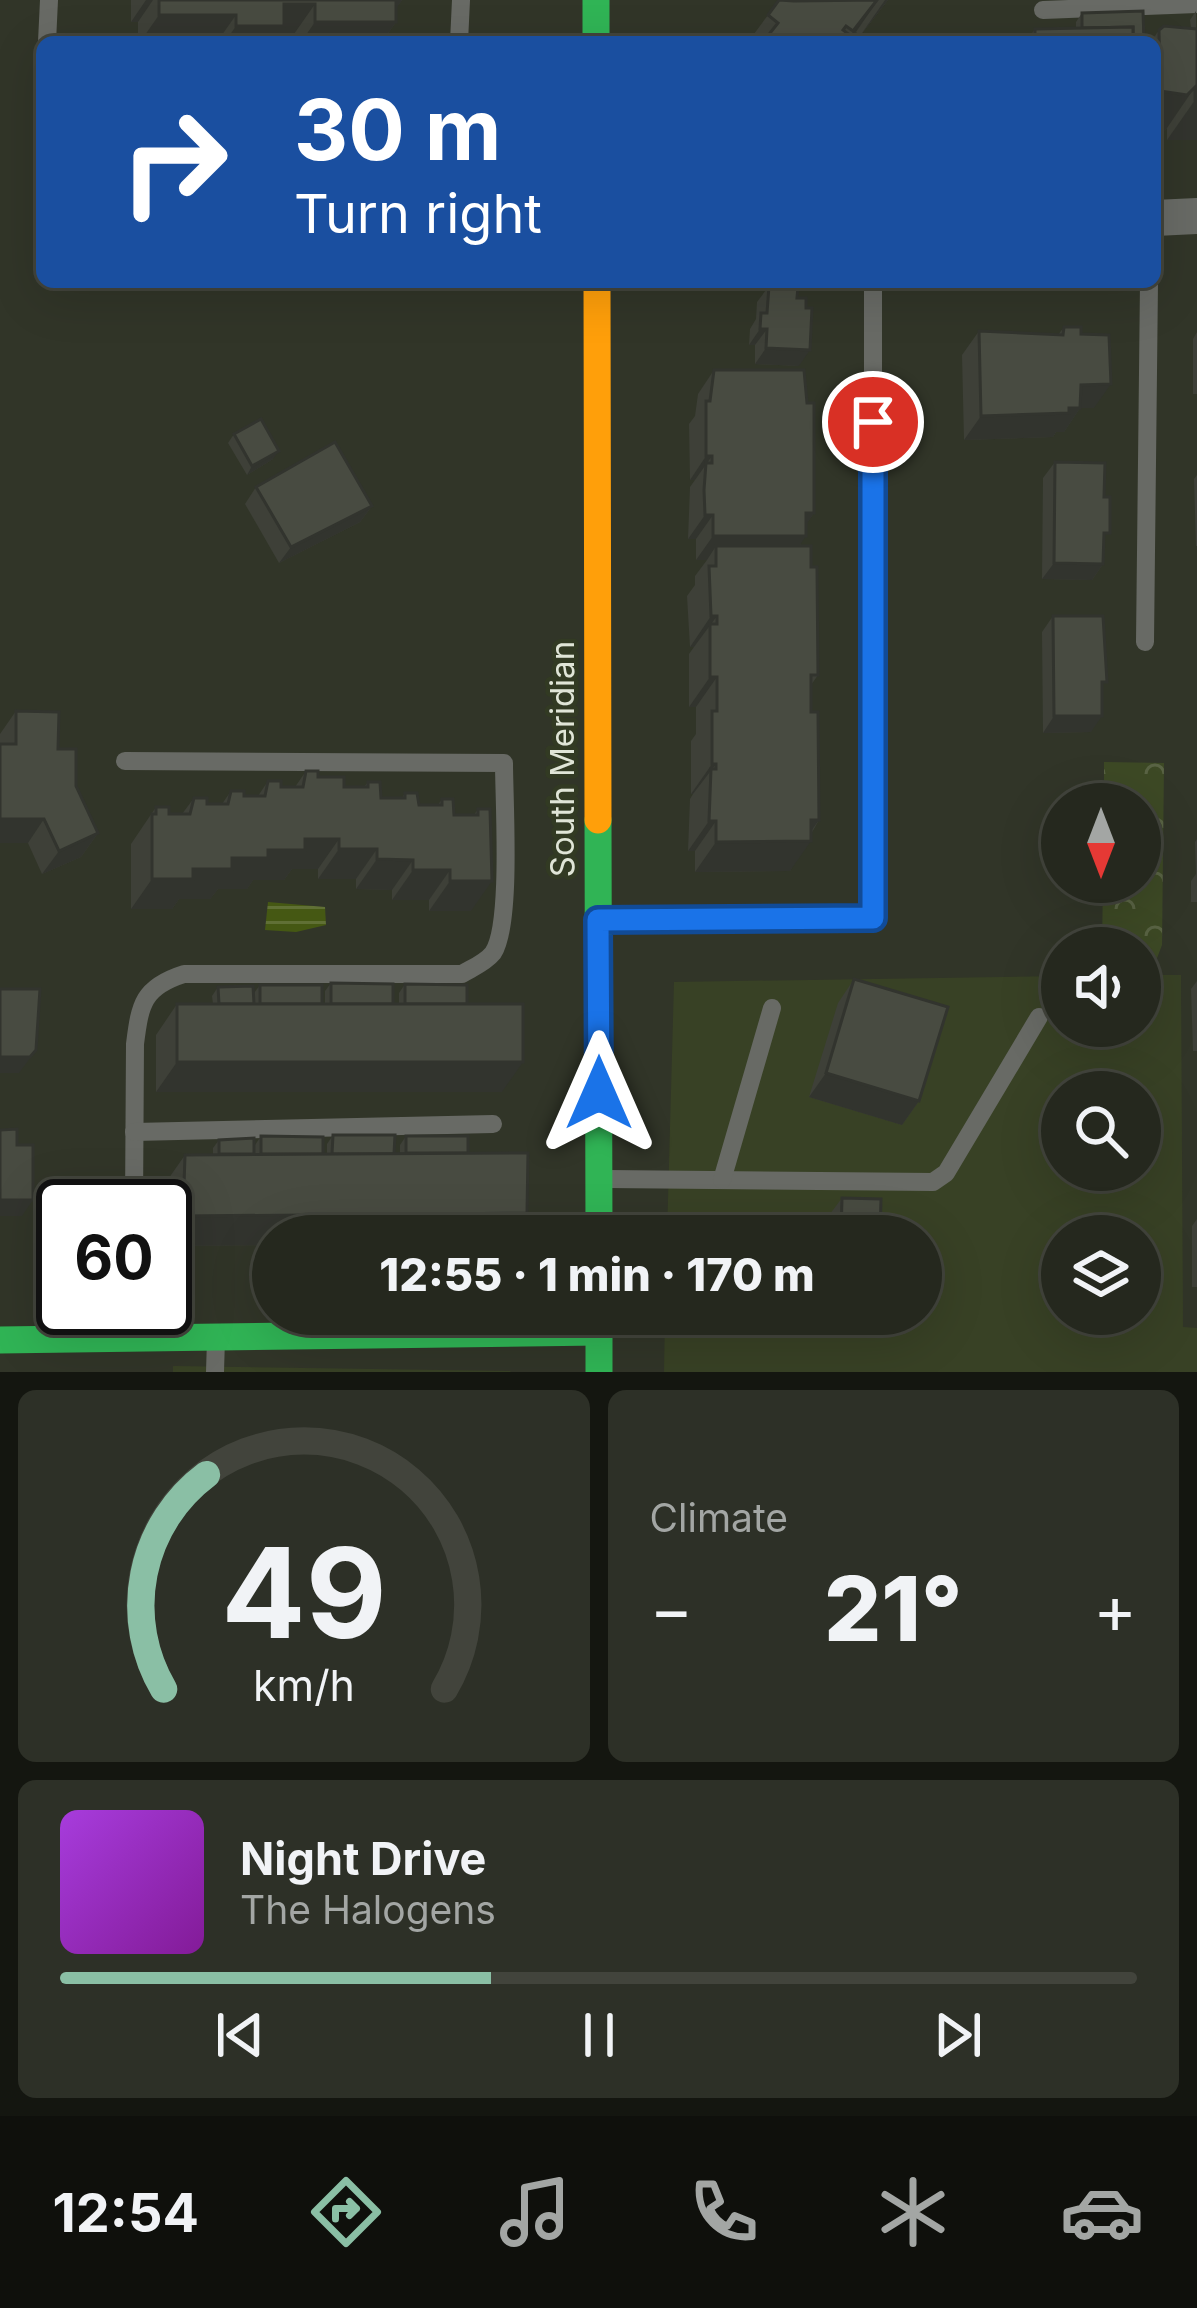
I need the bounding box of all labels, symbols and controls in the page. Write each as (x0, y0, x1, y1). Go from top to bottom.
text: 30 m (294, 79, 501, 180)
icon: right (96, 84, 252, 240)
text: Turn right (294, 181, 542, 246)
pin (822, 371, 924, 473)
icon: arrive (840, 389, 906, 455)
street label: South Meridian (542, 641, 582, 877)
north arrow (1041, 783, 1161, 903)
map controls (1041, 783, 1161, 1335)
button: sound (1041, 927, 1161, 1047)
position arrow (536, 1030, 662, 1156)
button: search (1041, 1071, 1161, 1191)
speed limit sign: 60 (36, 1179, 192, 1335)
button: layers (1041, 1215, 1161, 1335)
text: 12:55 · 1 min · 170 m (379, 1247, 815, 1302)
text: Climate (650, 1494, 788, 1541)
text: 49 (221, 1517, 386, 1668)
text: 21° (824, 1554, 963, 1663)
text: − (650, 1569, 693, 1649)
text: + (1093, 1569, 1137, 1649)
text: km/h (253, 1659, 355, 1711)
text: Night Drive (240, 1831, 486, 1886)
text: The Halogens (240, 1886, 496, 1933)
icon: previous (207, 2002, 273, 2068)
icon: pause (566, 2002, 632, 2068)
icon: next (925, 2002, 991, 2068)
icon: directions (304, 2170, 388, 2254)
icon: music (493, 2170, 577, 2254)
icon: phone (682, 2170, 766, 2254)
icon: climate (871, 2170, 955, 2254)
icon: car (1060, 2170, 1144, 2254)
text: 12:54 (53, 2180, 199, 2245)

